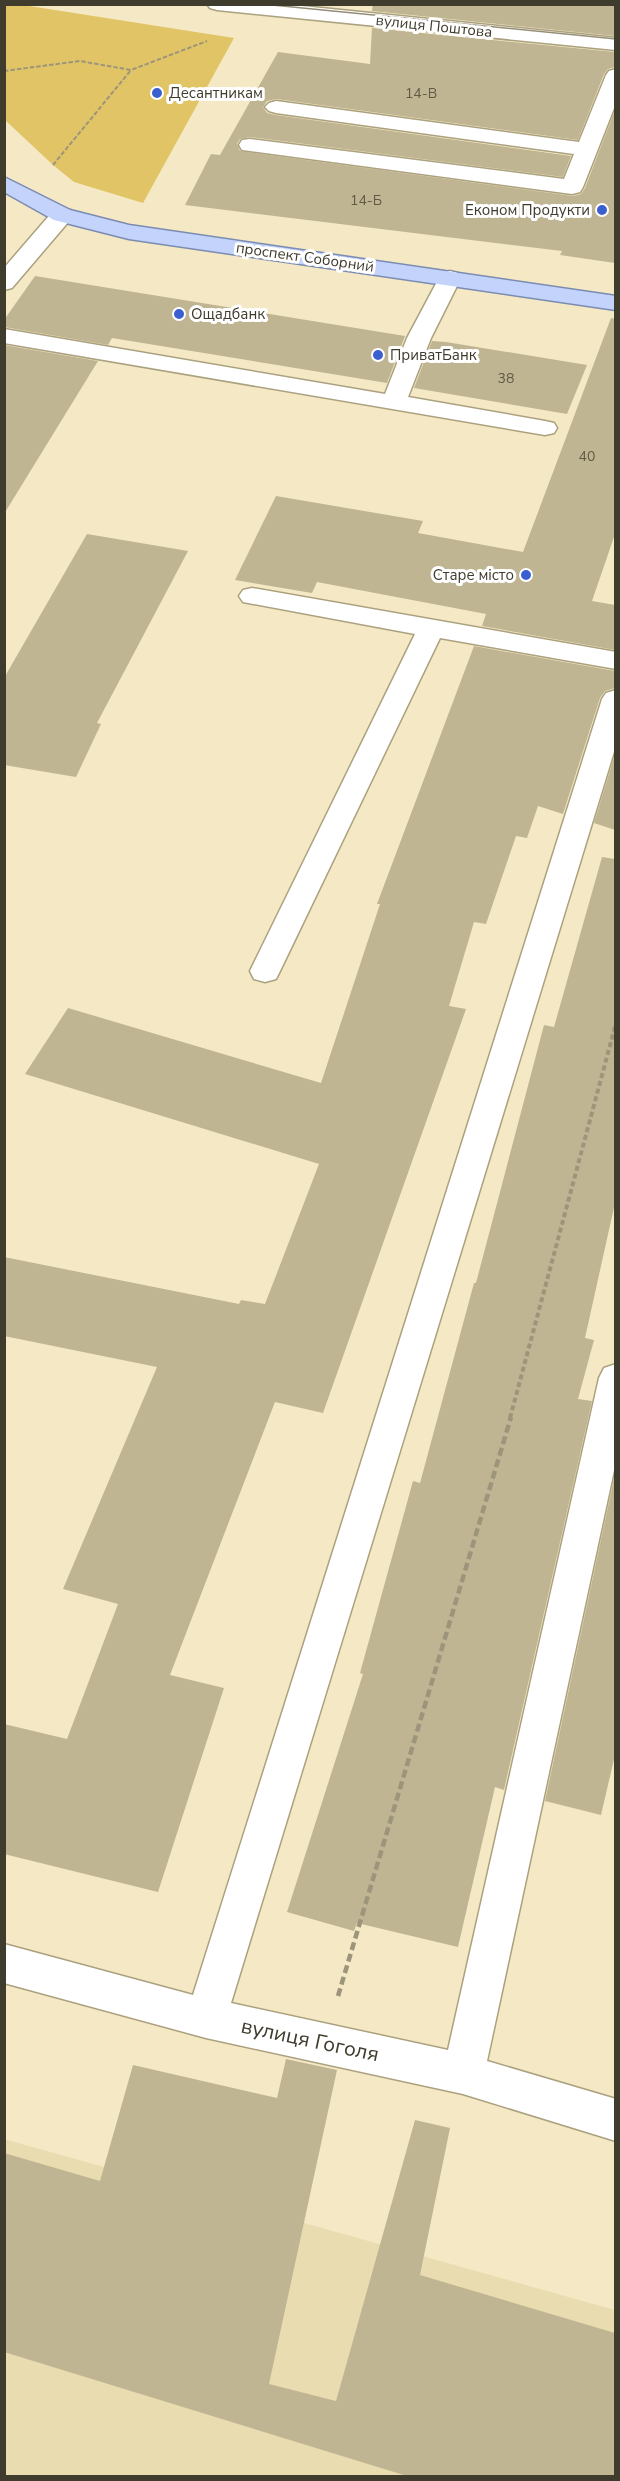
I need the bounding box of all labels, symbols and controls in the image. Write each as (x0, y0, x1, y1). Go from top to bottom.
street label: вулиця Поштова (375, 10, 493, 42)
place label: Десантникам (169, 83, 263, 103)
house number: 14-В (405, 84, 437, 103)
marker: Десантникам (150, 86, 164, 100)
house number: 14-Б (350, 191, 382, 210)
place label: Економ Продукти (465, 200, 590, 220)
marker: Економ Продукти (595, 203, 609, 217)
street label: проспект Соборний (235, 237, 375, 277)
place label: Ощадбанк (191, 304, 265, 324)
marker: Ощадбанк (172, 307, 186, 321)
place label: ПриватБанк (390, 345, 477, 365)
marker: ПриватБанк (371, 348, 385, 362)
house number: 38 (498, 369, 514, 388)
house number: 40 (579, 447, 595, 466)
place label: Старе мiсто (433, 565, 514, 585)
marker: Старе мiсто (519, 568, 533, 582)
street label: вулиця Гоголя (238, 2012, 382, 2068)

